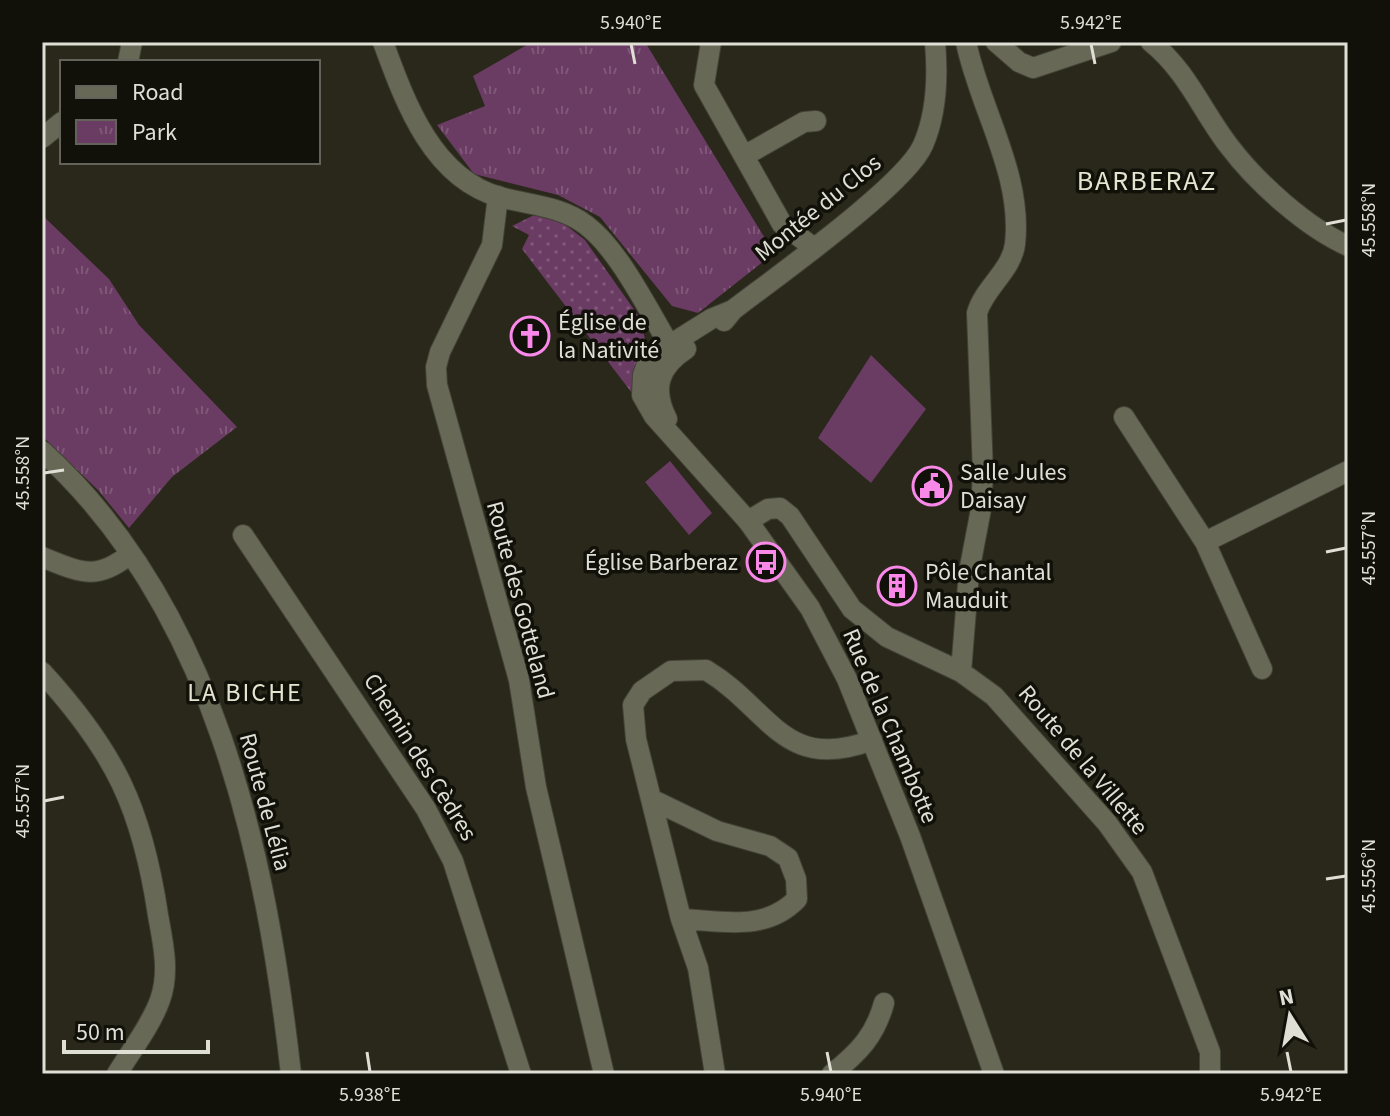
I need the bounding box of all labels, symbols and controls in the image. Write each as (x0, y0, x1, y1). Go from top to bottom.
text: 5.940°E (600, 9, 662, 37)
text: 5.942°E (1060, 9, 1122, 37)
legend (60, 60, 320, 164)
text: Road (132, 75, 184, 110)
text: Park (132, 115, 177, 150)
street label: Montée du Clos (747, 146, 889, 270)
district label: BARBERAZ (1077, 161, 1217, 201)
text: 45.558°N (1355, 183, 1383, 257)
place label: Église de la Nativité (558, 305, 659, 368)
church icon: Église de la Nativité (509, 315, 551, 357)
text: 45.558°N (9, 436, 37, 510)
place label: Salle Jules Daisay (960, 455, 1067, 518)
public building icon: Salle Jules Daisay (911, 465, 953, 507)
street label: Route des Gotteland (477, 497, 563, 703)
text: 45.557°N (1355, 511, 1383, 585)
bus stop icon: Église Barberaz (745, 541, 787, 583)
place label: Église Barberaz (585, 545, 738, 580)
place label: Pôle Chantal Mauduit (925, 555, 1052, 618)
building icon: Pôle Chantal Mauduit (876, 565, 918, 607)
street label: Rue de la Chambotte (833, 623, 947, 829)
street label: Chemin des Cèdres (354, 667, 486, 847)
district label: LA BICHE (187, 674, 303, 711)
street label: Route de la Villette (1010, 677, 1156, 843)
street label: Route de Lélia (230, 729, 300, 875)
text: 45.557°N (9, 764, 37, 838)
text: 45.556°N (1355, 839, 1383, 913)
north arrow (1250, 976, 1330, 1056)
text: N (1276, 980, 1297, 1014)
scale bar (64, 1004, 208, 1054)
text: 50 m (76, 1015, 125, 1050)
text: 5.938°E (339, 1081, 401, 1109)
text: 5.940°E (800, 1081, 862, 1109)
text: 5.942°E (1260, 1081, 1322, 1109)

